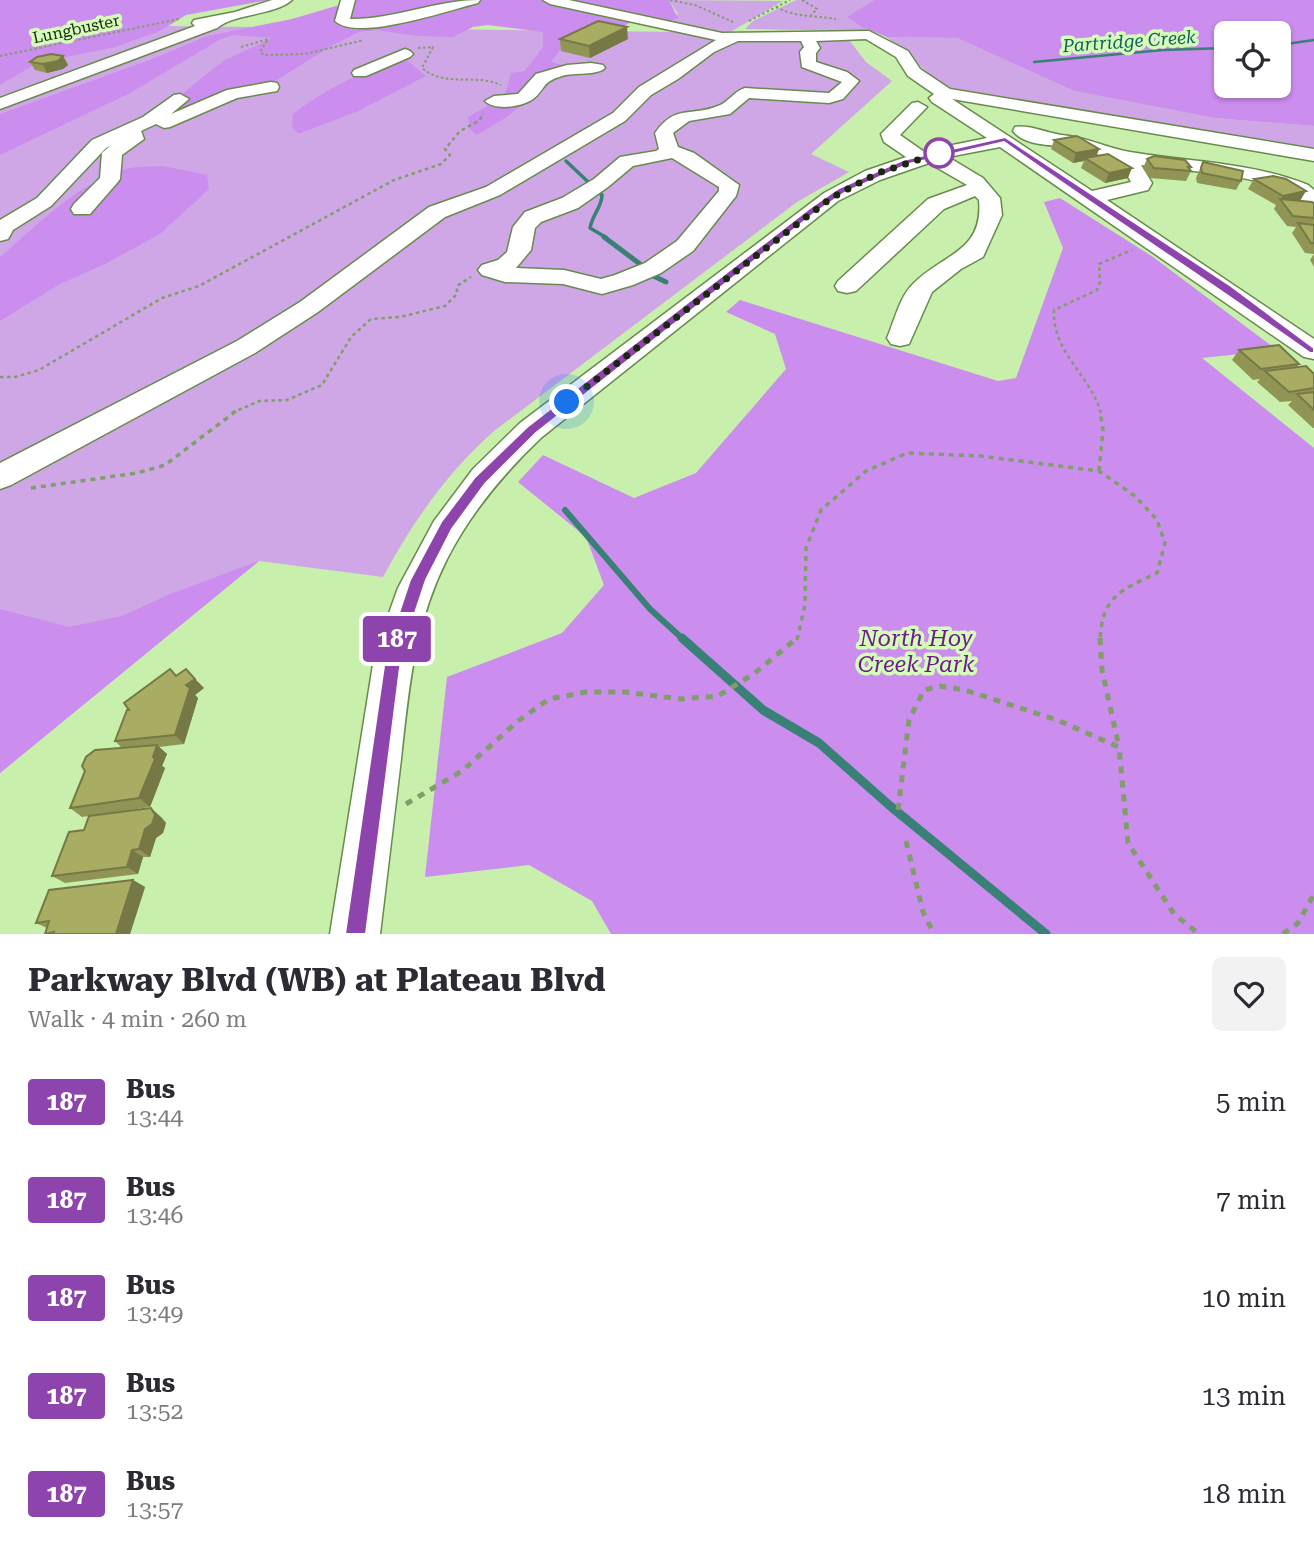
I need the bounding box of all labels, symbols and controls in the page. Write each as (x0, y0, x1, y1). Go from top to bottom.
street label: Lungbuster (31, 10, 122, 47)
map controls (1214, 21, 1291, 98)
button: locate (1214, 21, 1291, 98)
water label: Partridge Creek (1061, 26, 1196, 56)
unlabelled marker (924, 138, 954, 168)
your location (549, 384, 584, 419)
line badge: 187 (357, 616, 437, 662)
text: 187 (377, 625, 417, 653)
park label: North Hoy Creek Park (858, 625, 975, 678)
button: heart (1212, 957, 1286, 1031)
text: Parkway Blvd (WB) at Plateau Blvd (28, 960, 606, 999)
text: Walk · 4 min · 260 m (28, 1006, 247, 1033)
text: Bus (126, 1074, 175, 1104)
text: 5 min (1216, 1087, 1286, 1117)
text: 187 (46, 1088, 87, 1116)
text: 13:44 (126, 1104, 183, 1131)
text: Bus (126, 1172, 175, 1202)
text: 7 min (1216, 1185, 1286, 1215)
text: 187 (46, 1186, 87, 1214)
text: 13:46 (126, 1202, 183, 1229)
text: Bus (126, 1270, 175, 1300)
text: 10 min (1202, 1283, 1286, 1313)
text: 187 (46, 1284, 87, 1312)
text: 13:49 (126, 1300, 183, 1327)
text: Bus (126, 1368, 175, 1398)
text: 13 min (1202, 1381, 1286, 1411)
text: 187 (46, 1382, 87, 1410)
text: 13:52 (126, 1398, 183, 1425)
text: Bus (126, 1466, 175, 1496)
text: 18 min (1202, 1479, 1286, 1509)
text: 187 (46, 1480, 87, 1508)
text: 13:57 (126, 1496, 183, 1523)

